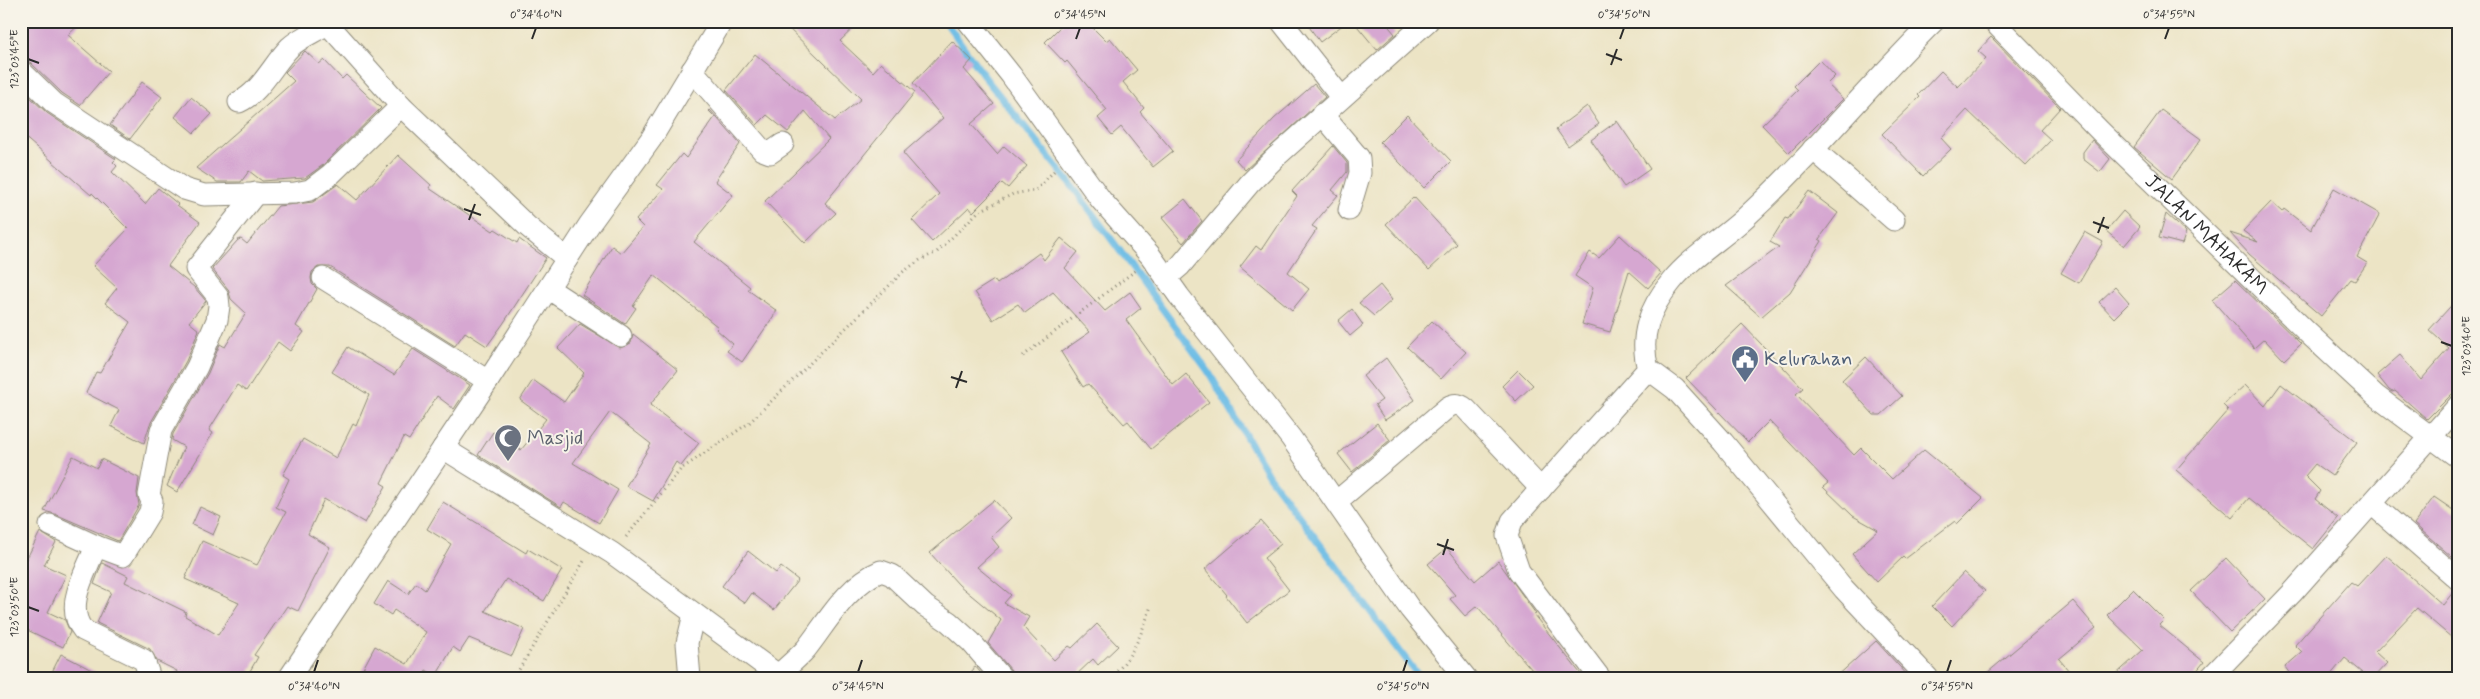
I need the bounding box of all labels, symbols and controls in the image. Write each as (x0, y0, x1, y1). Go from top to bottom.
text: 0°34'40"N (510, 7, 562, 23)
text: 0°34'45"N (1054, 7, 1106, 23)
text: 0°34'50"N (1598, 7, 1650, 23)
text: 0°34'55"N (2143, 7, 2195, 23)
text: 123°03'45"E (7, 29, 23, 89)
street label: JALAN MAHAKAM (2139, 168, 2274, 301)
text: 123°03'40"E (2459, 316, 2475, 376)
public building icon: Kelurahan (1730, 344, 1760, 383)
place label: Kelurahan (1764, 346, 1853, 373)
mosque icon: Masjid (493, 423, 523, 462)
place label: Masjid (527, 425, 583, 452)
text: 123°03'50"E (7, 577, 23, 637)
text: 0°34'40"N (288, 679, 340, 695)
text: 0°34'45"N (832, 679, 884, 695)
text: 0°34'50"N (1377, 679, 1429, 695)
text: 0°34'55"N (1921, 679, 1973, 695)

